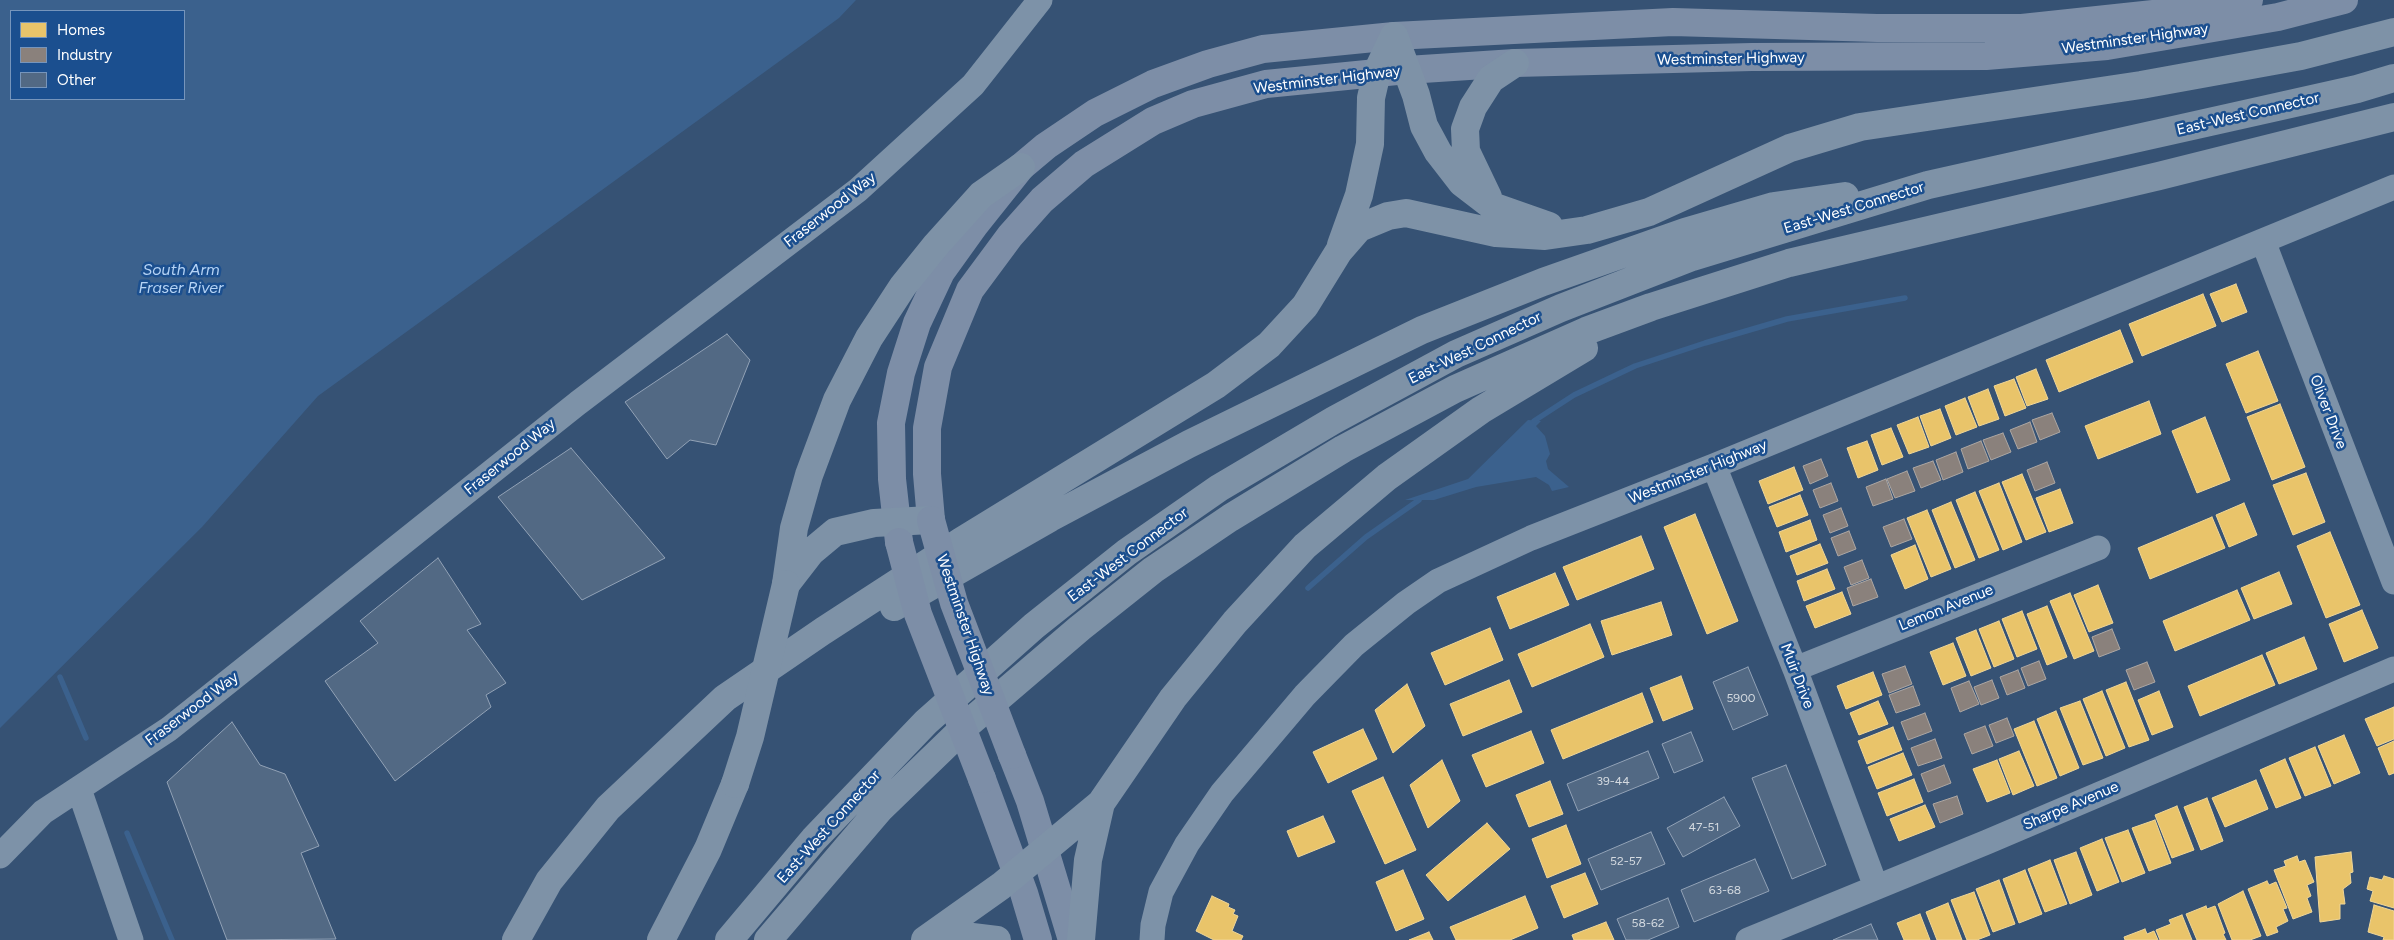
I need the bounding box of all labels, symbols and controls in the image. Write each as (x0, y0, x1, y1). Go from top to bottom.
legend (10, 10, 185, 100)
street label: Westminster Highway (2061, 20, 2209, 58)
text: Homes (57, 21, 105, 39)
text: Industry (57, 46, 112, 64)
street label: Westminster Highway (1657, 49, 1805, 69)
street label: Westminster Highway (1253, 62, 1401, 98)
text: Other (57, 71, 96, 89)
street label: East-West Connector (2175, 89, 2321, 139)
street label: Fraserwood Way (780, 169, 880, 251)
street label: East-West Connector (1782, 178, 1926, 238)
water label: South Arm Fraser River (138, 260, 224, 298)
street label: East-West Connector (1406, 308, 1544, 388)
street label: Oliver Drive (2306, 373, 2350, 451)
street label: Fraserwood Way (461, 415, 559, 499)
street label: Westminster Highway (1626, 436, 1770, 508)
street label: East-West Connector (1064, 504, 1192, 606)
street label: Westminster Highway (932, 552, 998, 698)
street label: Lemon Avenue (1896, 581, 1996, 635)
street label: Muir Drive (1776, 641, 1818, 711)
street label: Fraserwood Way (142, 668, 242, 750)
house number: 5900 (1726, 691, 1756, 705)
street label: East-West Connector (774, 767, 884, 887)
house number: 39-44 (1596, 774, 1630, 788)
street label: Sharpe Avenue (2021, 778, 2121, 834)
house number: 47-51 (1689, 820, 1719, 834)
house number: 52-57 (1610, 854, 1642, 868)
house number: 63-68 (1709, 883, 1741, 897)
house number: 58-62 (1632, 916, 1664, 930)

